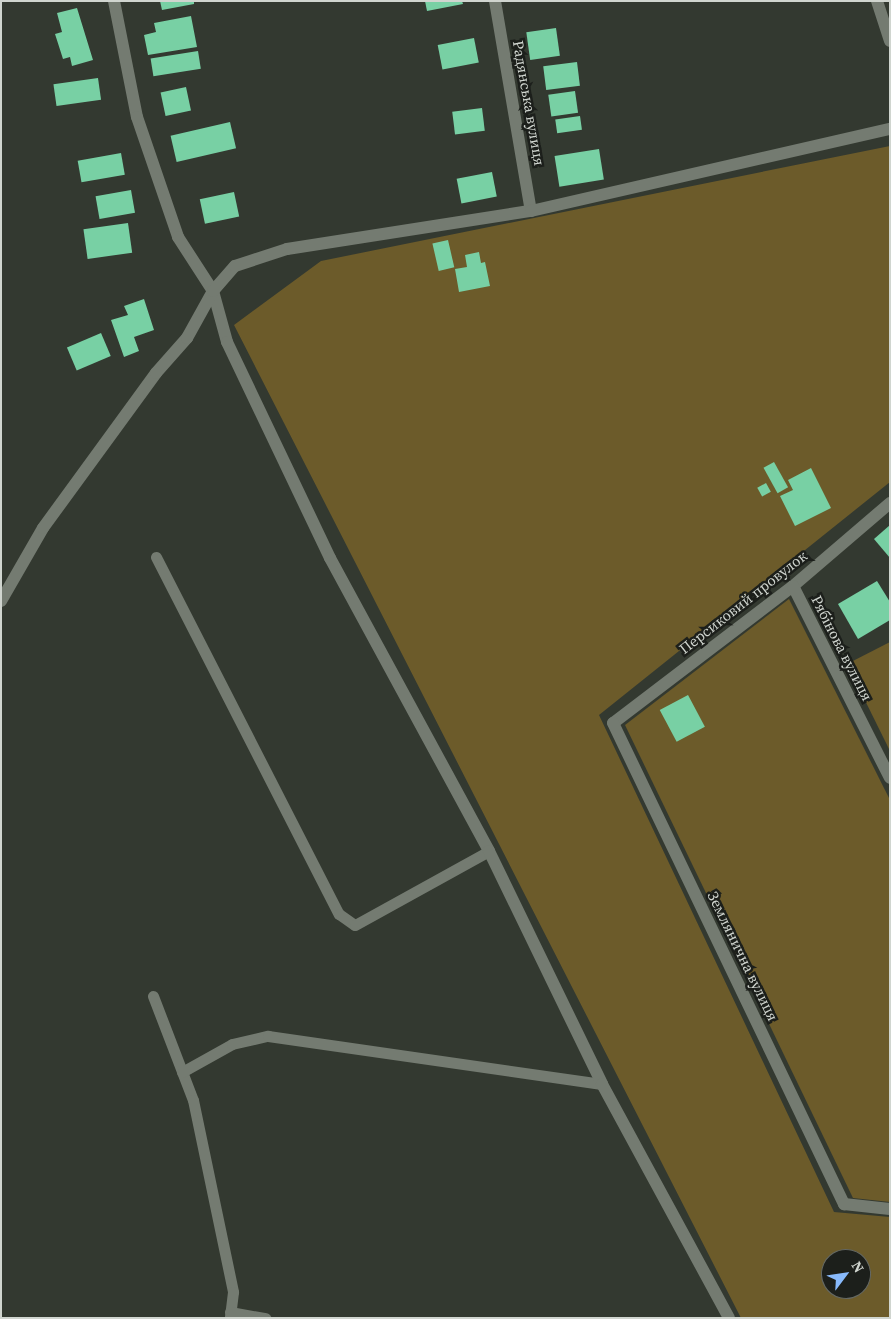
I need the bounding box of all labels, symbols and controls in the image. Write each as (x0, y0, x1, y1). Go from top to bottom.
street label: Радянська вулиця (509, 39, 549, 167)
street label: Персиковий провулок (675, 546, 811, 658)
street label: Рябінова вулиця (808, 592, 876, 704)
street label: Землянична вулиця (704, 888, 782, 1024)
north arrow (821, 1249, 871, 1299)
text: N (847, 1257, 869, 1276)

